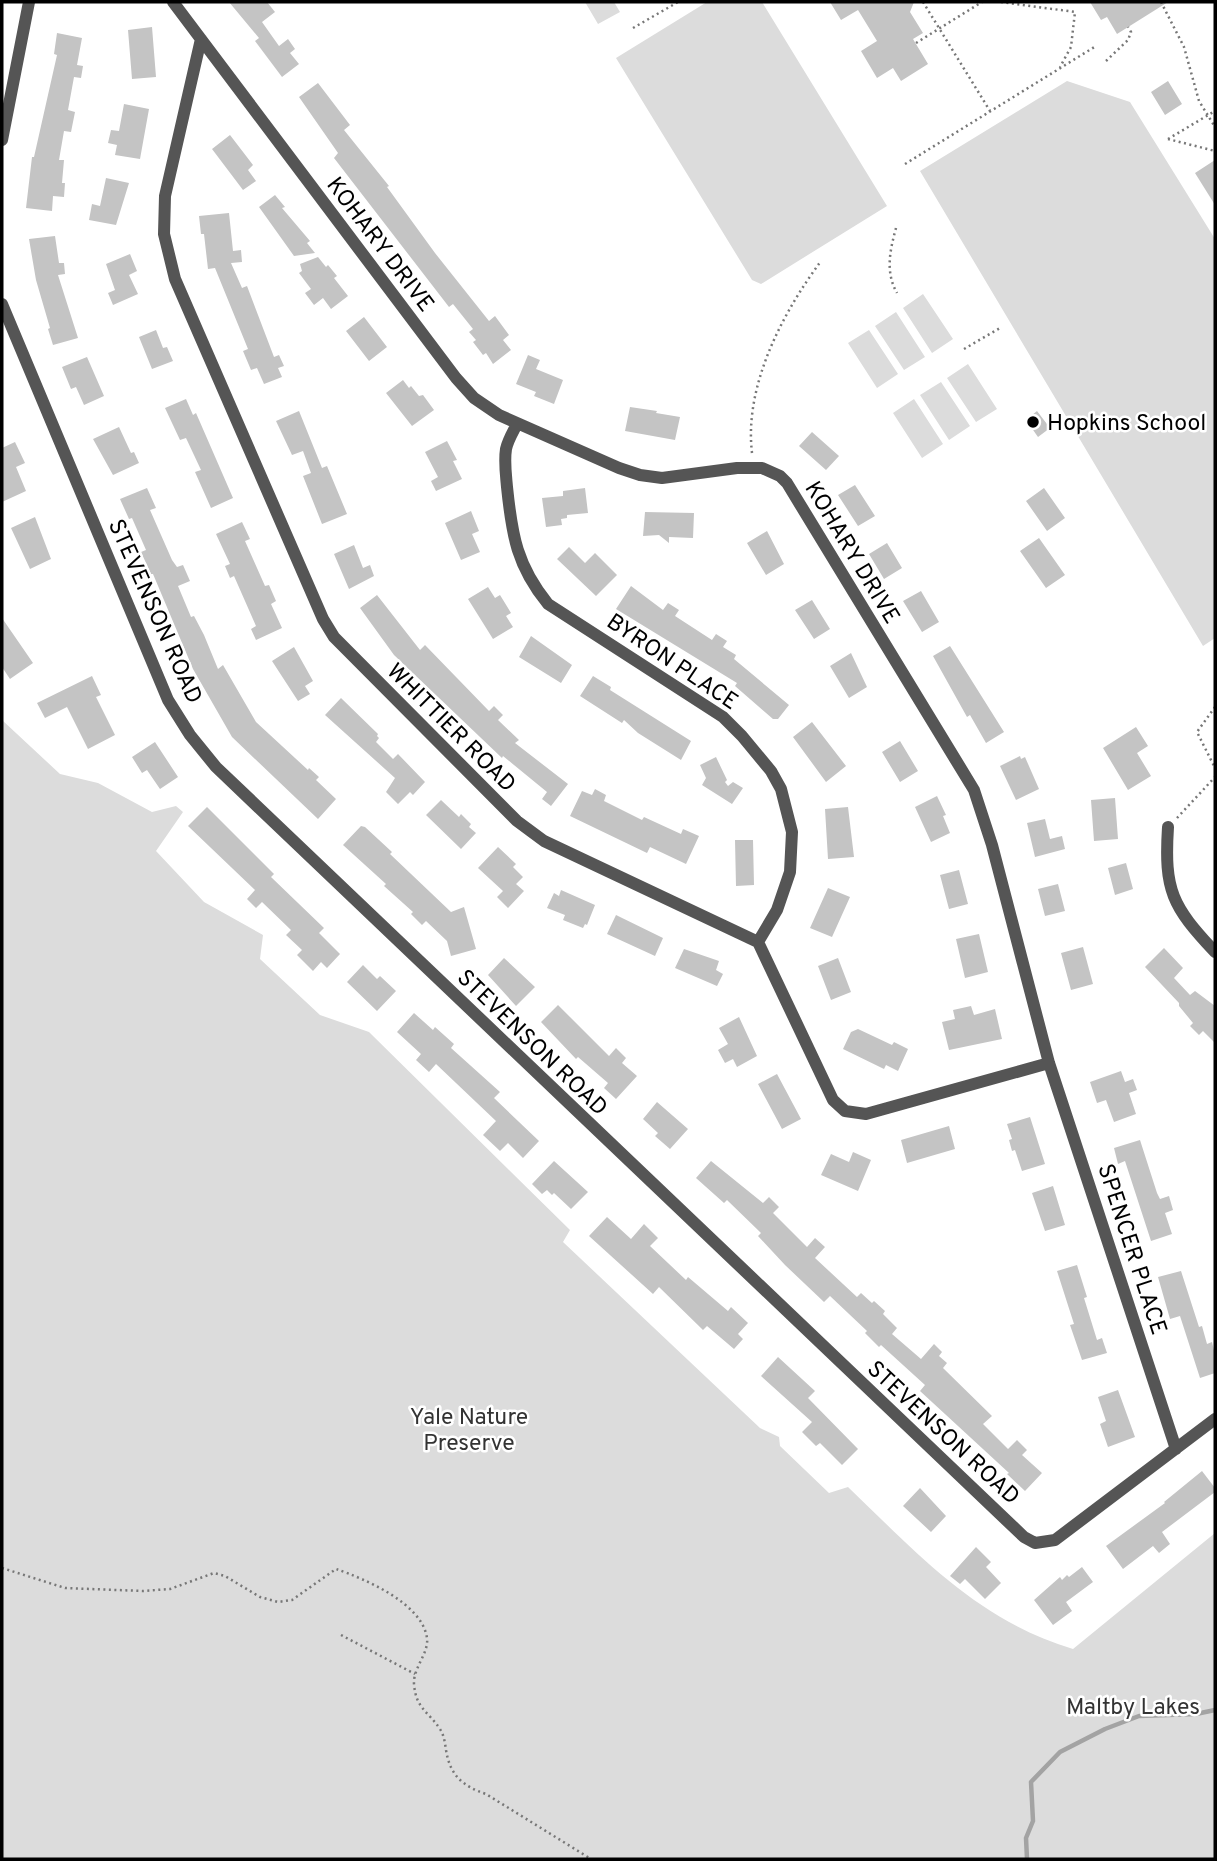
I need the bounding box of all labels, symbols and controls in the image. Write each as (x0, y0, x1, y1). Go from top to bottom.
street label: KOHARY DRIVE (319, 172, 439, 319)
place label: Hopkins School (1047, 410, 1206, 439)
marker: Hopkins School (1025, 414, 1041, 430)
street label: KOHARY DRIVE (797, 477, 905, 630)
street label: STEVENSON ROAD (100, 515, 207, 709)
street label: BYRON PLACE (600, 608, 743, 718)
street label: WHITTIER ROAD (379, 658, 521, 800)
street label: STEVENSON ROAD (450, 964, 613, 1123)
street label: SPENCER PLACE (1089, 1161, 1172, 1339)
street label: STEVENSON ROAD (860, 1356, 1025, 1512)
park label: Yale Nature Preserve (410, 1404, 528, 1459)
park label: Maltby Lakes (1066, 1694, 1200, 1723)

